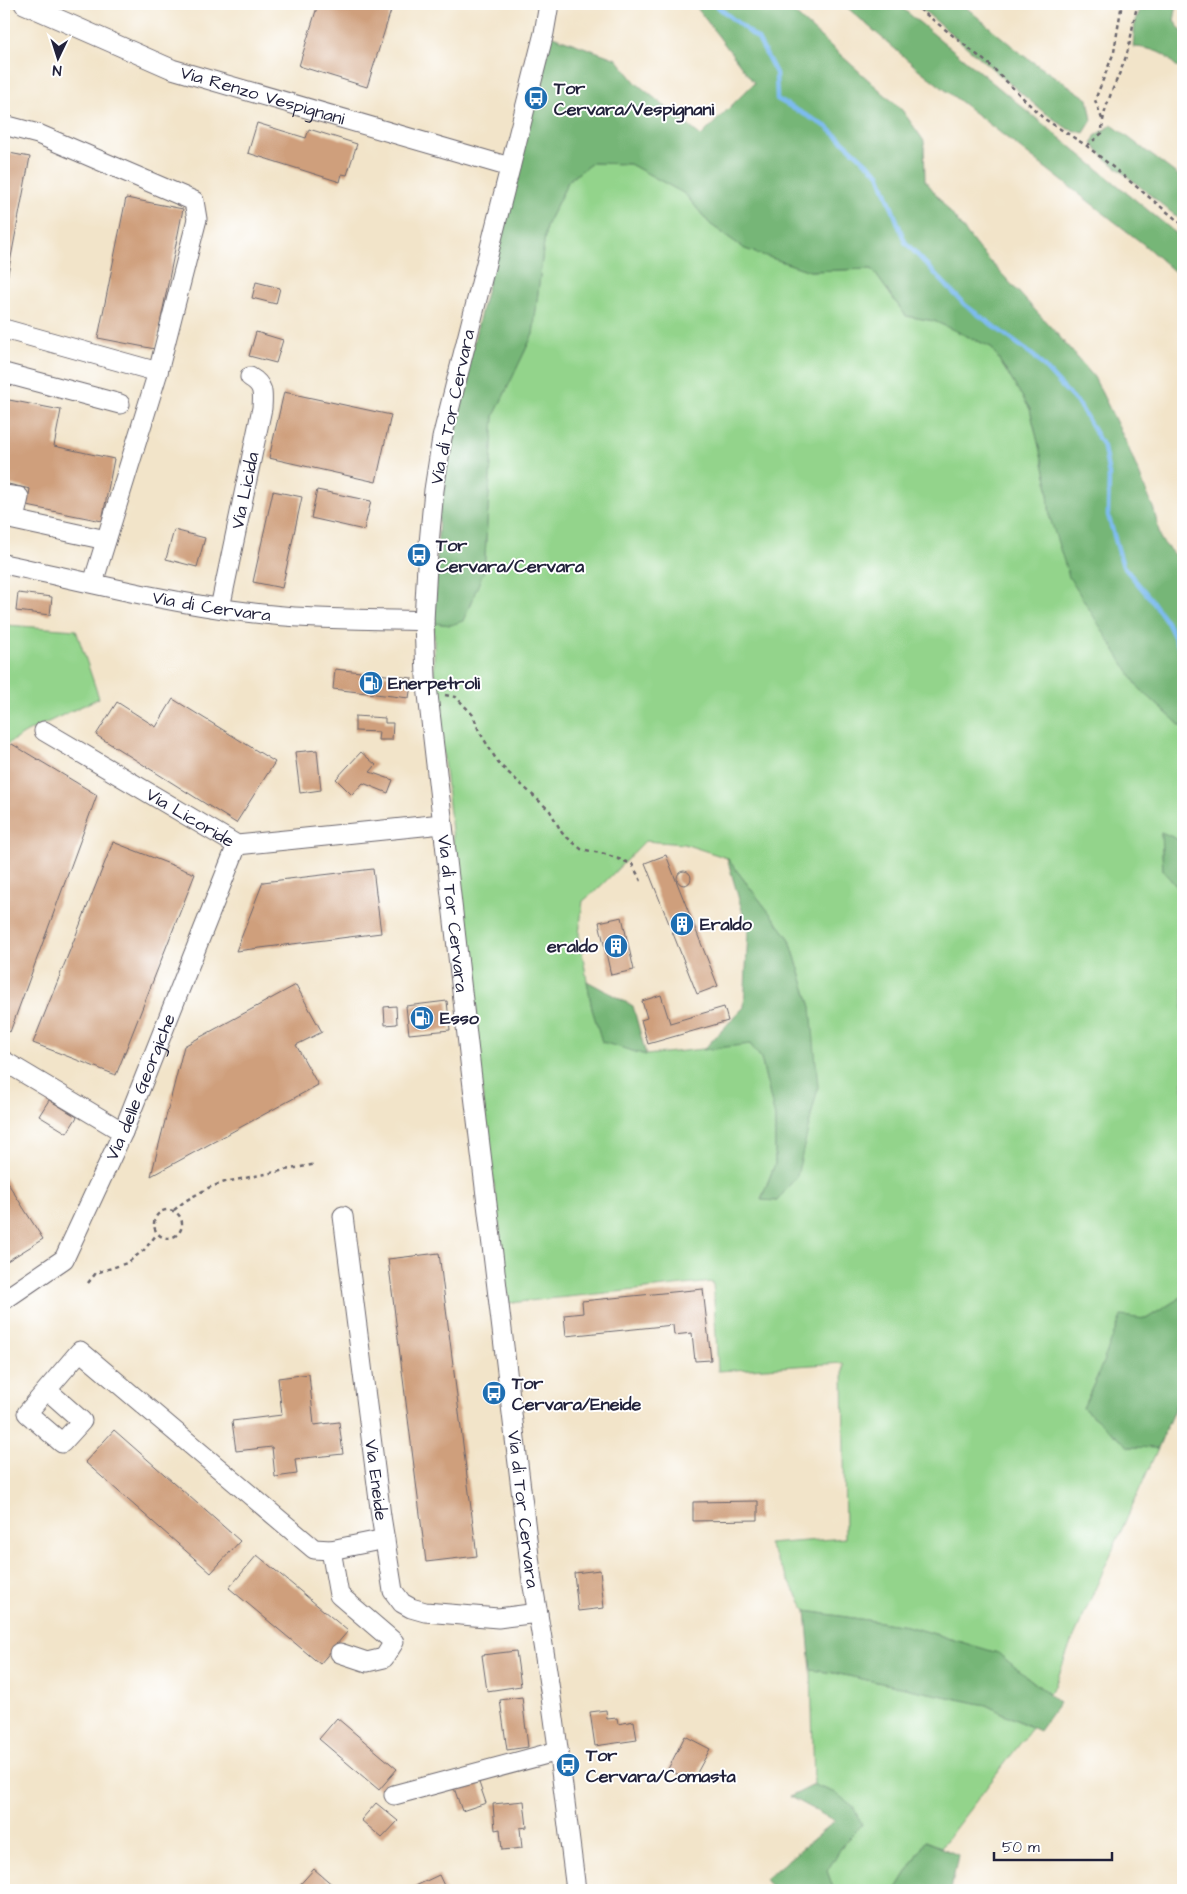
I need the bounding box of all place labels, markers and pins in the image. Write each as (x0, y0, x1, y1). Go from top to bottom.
place label: Tor Cervara/Vespignani (553, 76, 714, 123)
bus stop icon: Tor Cervara/Vespignani (523, 85, 549, 111)
place label: Tor Cervara/Cervara (435, 533, 585, 579)
bus stop icon: Tor Cervara/Cervara (406, 542, 432, 568)
fuel station icon: Enerpetroli (358, 670, 384, 696)
place label: Enerpetroli (388, 671, 480, 696)
building icon: Eraldo (669, 911, 695, 937)
place label: Eraldo (700, 912, 753, 937)
building icon: eraldo (603, 933, 629, 959)
place label: eraldo (547, 934, 599, 959)
fuel station icon: Esso (409, 1005, 435, 1031)
place label: Esso (440, 1006, 480, 1031)
place label: Tor Cervara/Eneide (511, 1371, 642, 1417)
bus stop icon: Tor Cervara/Eneide (481, 1380, 507, 1406)
place label: Tor Cervara/Comasta (585, 1743, 737, 1789)
bus stop icon: Tor Cervara/Comasta (555, 1752, 581, 1778)

